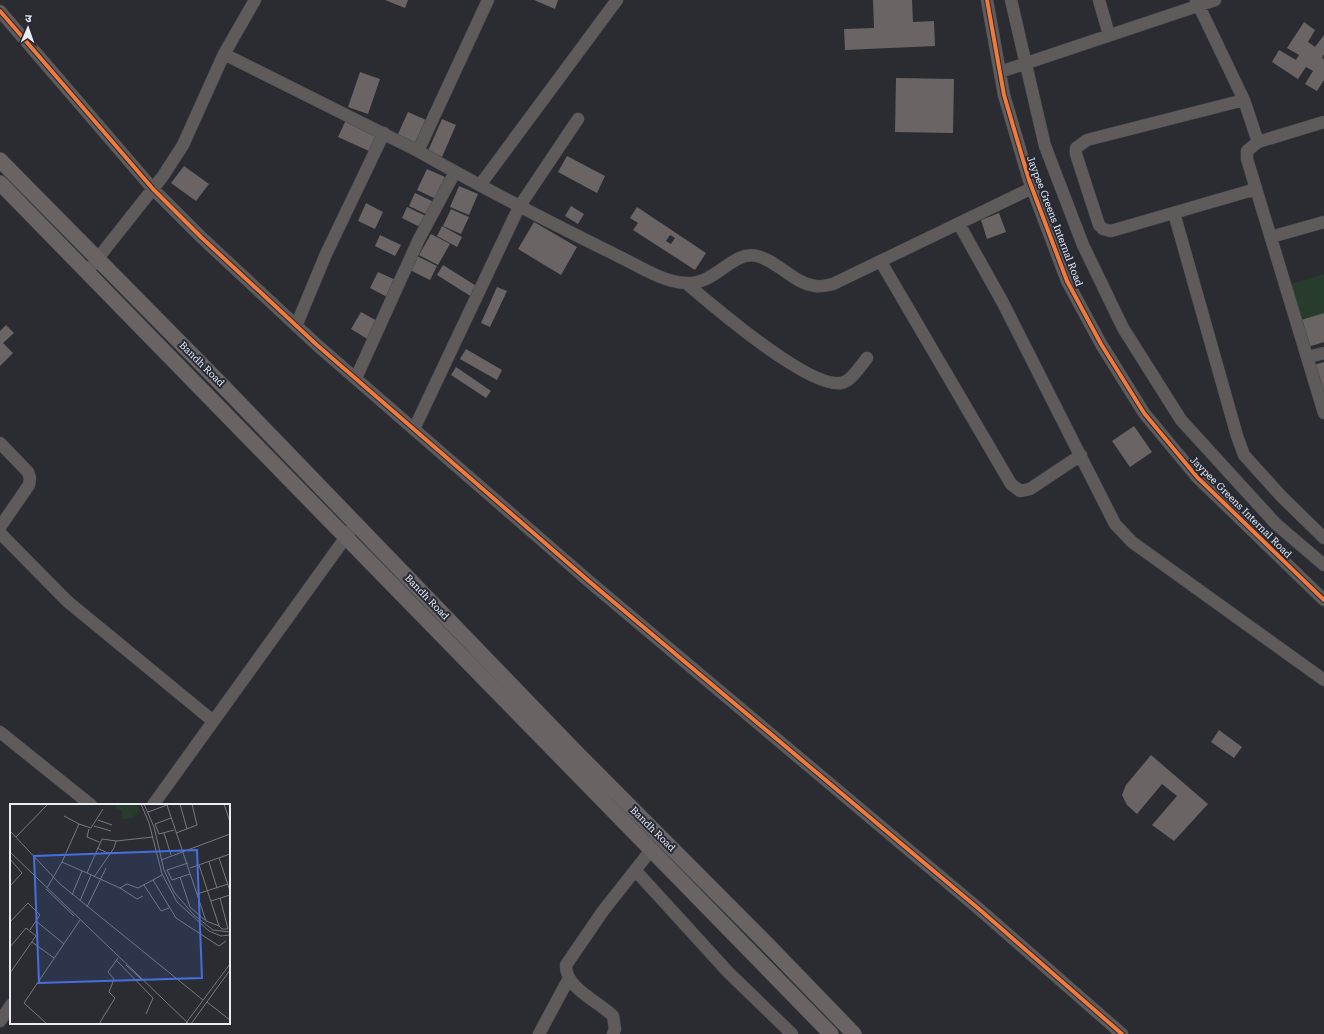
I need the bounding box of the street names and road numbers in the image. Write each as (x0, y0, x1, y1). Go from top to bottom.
street label: Jaypee Greens Internal Road (1025, 154, 1085, 288)
street label: Bandh Road (177, 339, 227, 389)
street label: Jaypee Greens Internal Road (1188, 454, 1294, 560)
street label: Bandh Road (403, 572, 452, 622)
street label: Bandh Road (628, 804, 678, 854)

